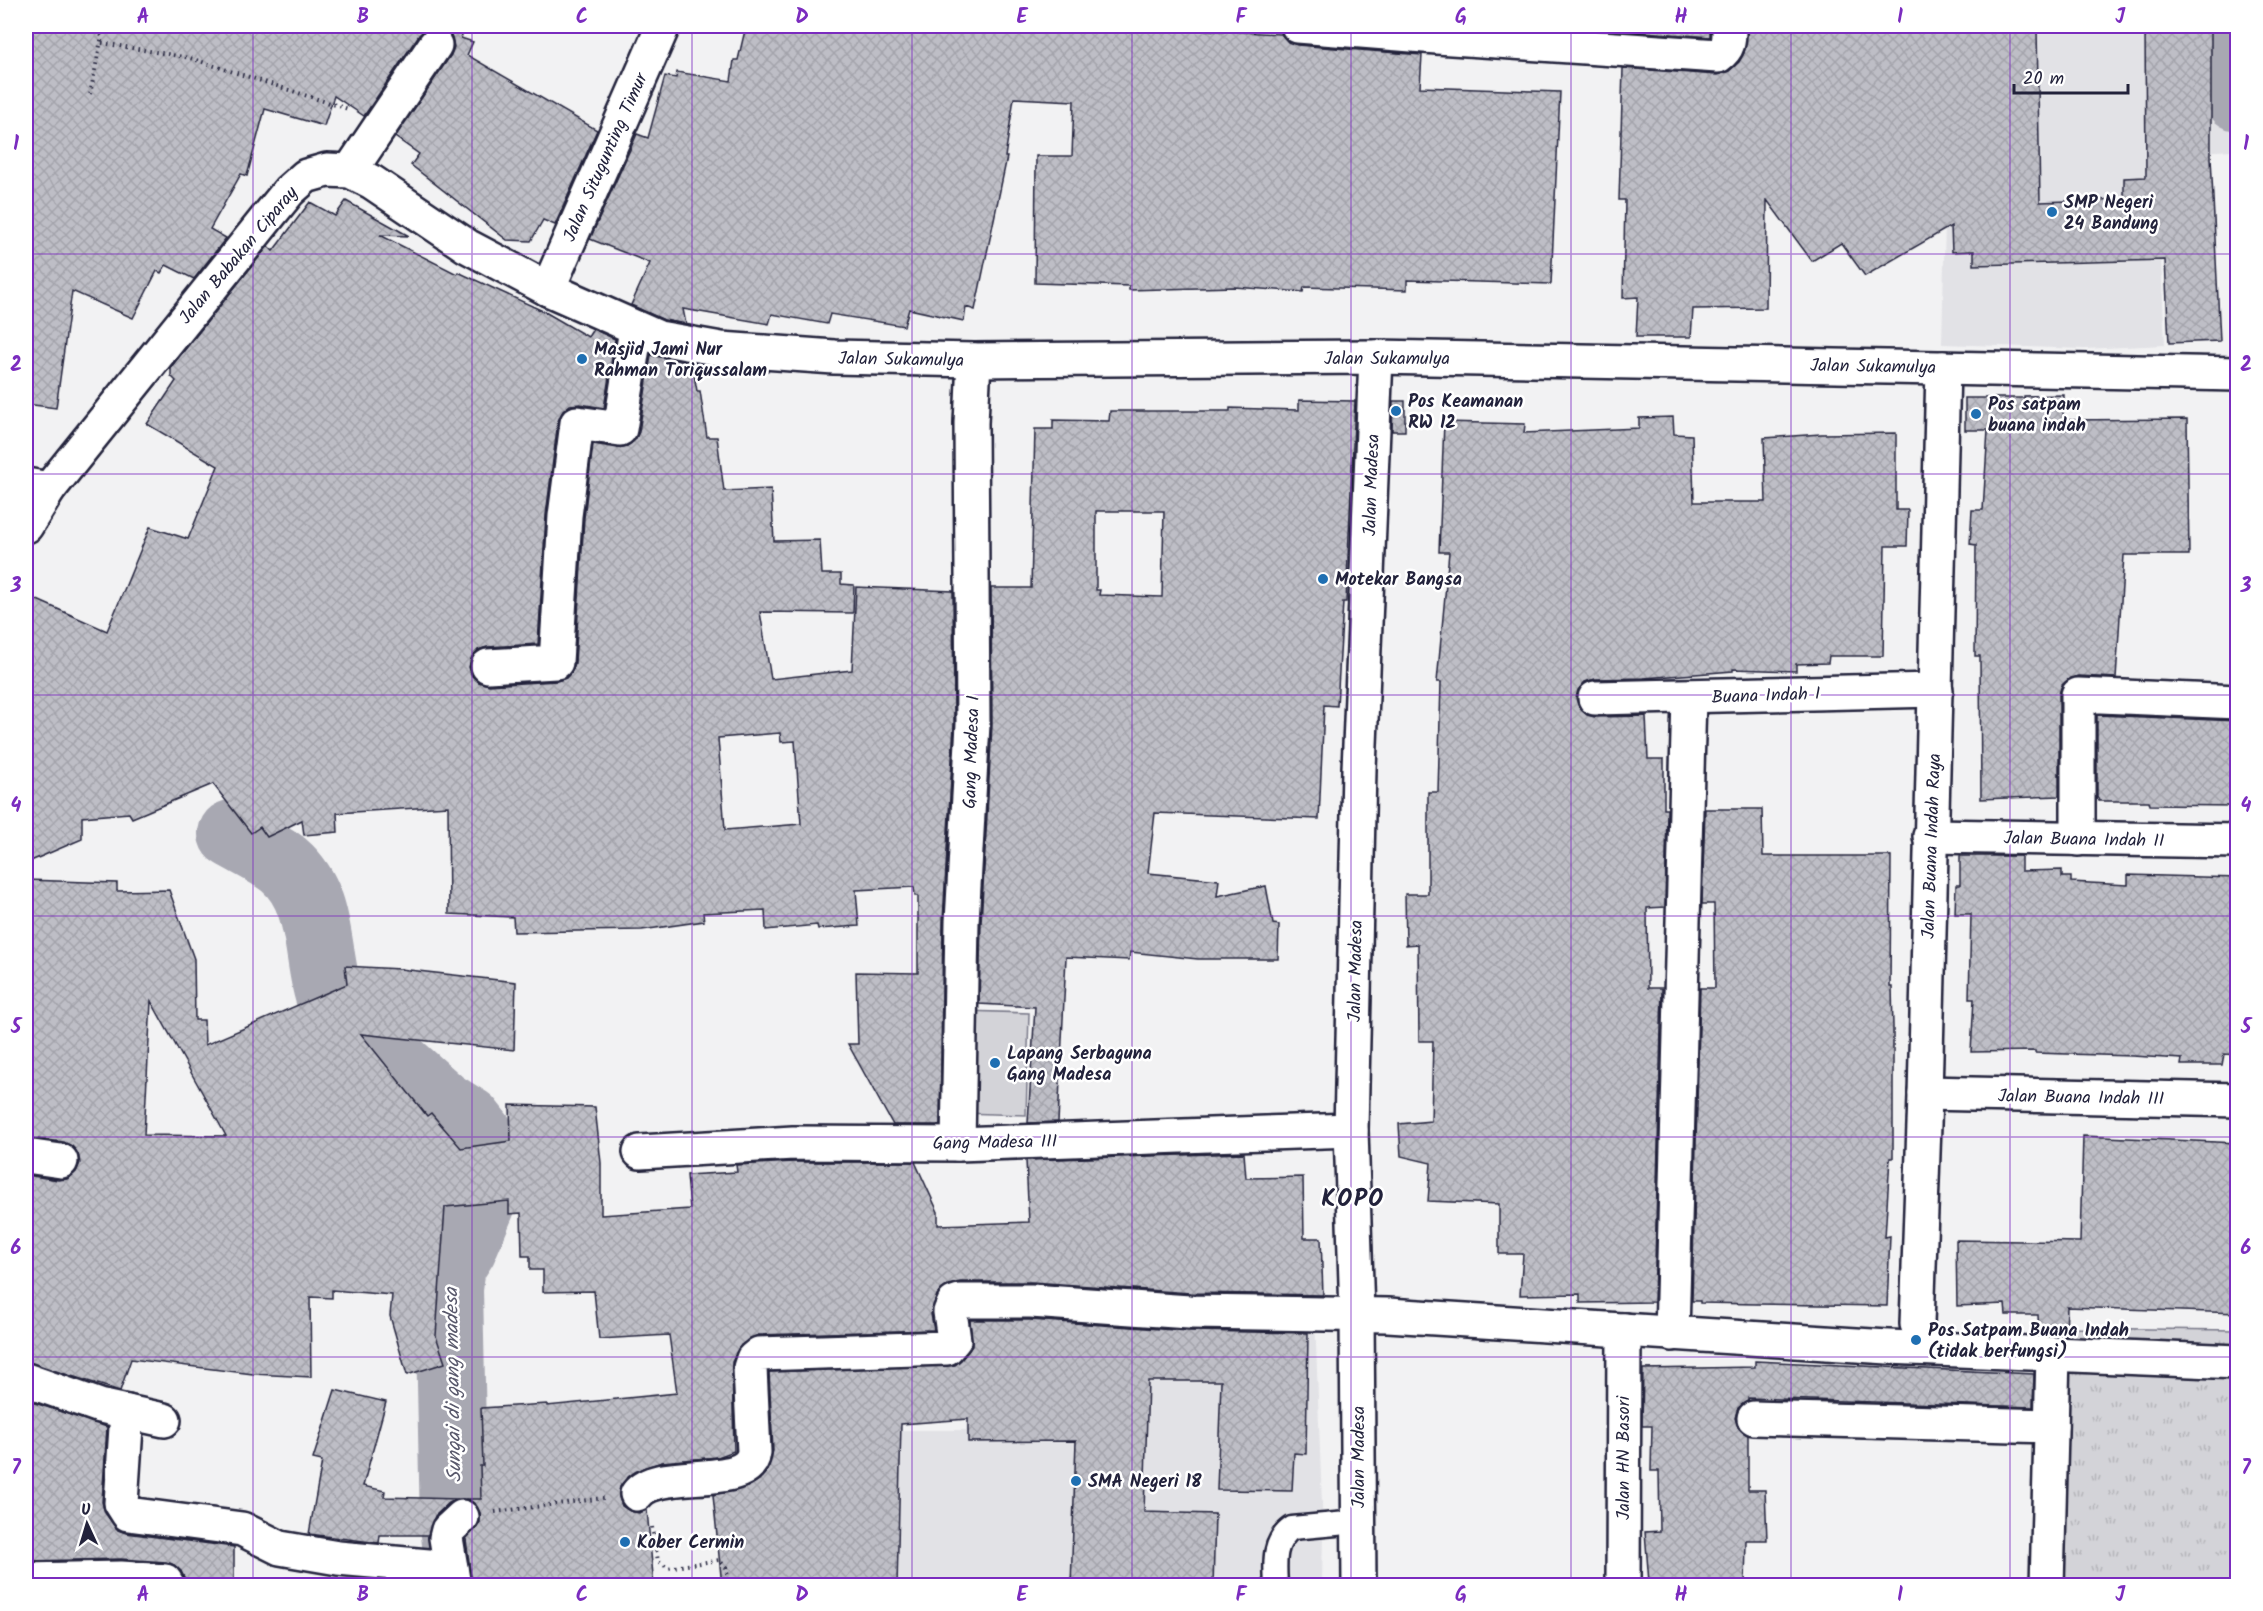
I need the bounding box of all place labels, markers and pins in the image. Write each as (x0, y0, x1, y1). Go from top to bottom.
place label: SMP Negeri 24 Bandung (2064, 189, 2159, 239)
marker: SMP Negeri 24 Bandung (2045, 205, 2059, 219)
place label: Masjid Jami Nur Rahman Toriqussalam (594, 336, 767, 386)
marker: Masjid Jami Nur Rahman Toriqussalam (575, 352, 589, 366)
place label: Pos Keamanan RW 12 (1408, 388, 1523, 438)
place label: Pos satpam buana indah (1988, 391, 2086, 441)
marker: Pos Keamanan RW 12 (1389, 404, 1403, 418)
marker: Pos satpam buana indah (1969, 407, 1983, 421)
place label: Motekar Bangsa (1335, 566, 1462, 595)
marker: Motekar Bangsa (1316, 572, 1330, 586)
place label: Lapang Serbaguna Gang Madesa (1007, 1040, 1152, 1090)
marker: Lapang Serbaguna Gang Madesa (988, 1056, 1002, 1070)
place label: Pos Satpam Buana Indah (tidak berfungsi) (1928, 1317, 2129, 1367)
marker: Pos Satpam Buana Indah (tidak berfungsi) (1909, 1333, 1923, 1347)
place label: SMA Negeri 18 (1088, 1468, 1202, 1497)
marker: SMA Negeri 18 (1069, 1474, 1083, 1488)
place label: Kober Cermin (637, 1529, 744, 1558)
marker: Kober Cermin (618, 1535, 632, 1549)

